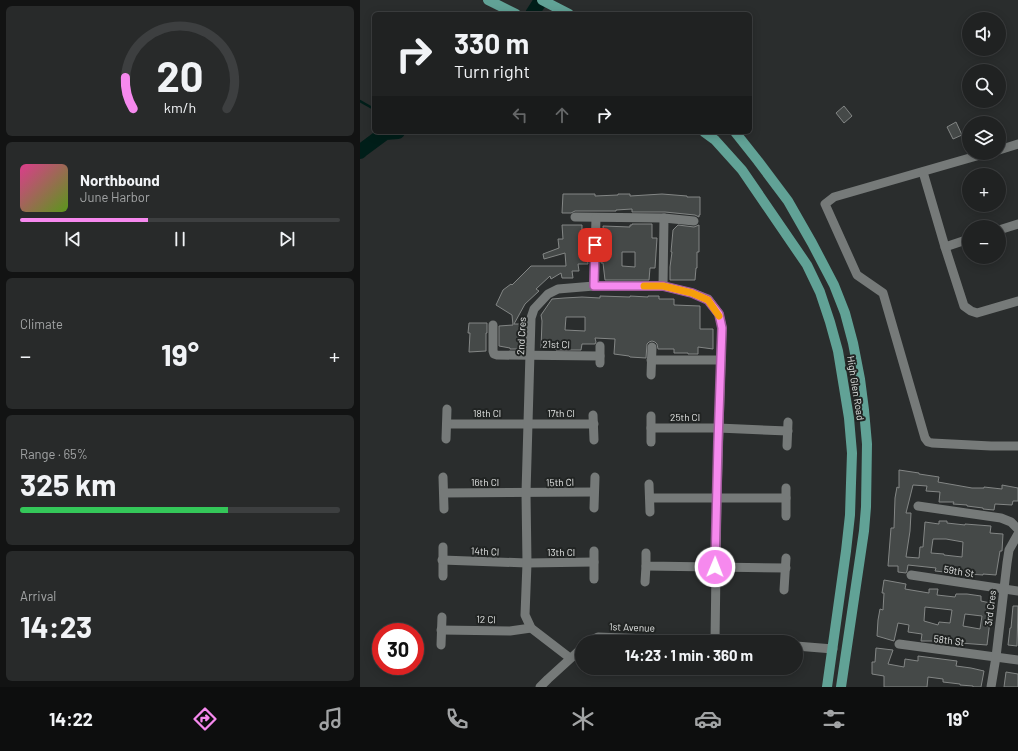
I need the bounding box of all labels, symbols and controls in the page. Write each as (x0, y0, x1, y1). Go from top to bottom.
map controls (962, 12, 1006, 264)
button: sound (962, 12, 1006, 56)
text: 330 m (454, 26, 529, 60)
icon: right (388, 28, 440, 80)
text: 20 (156, 50, 204, 100)
text: Turn right (454, 60, 530, 82)
button: search (962, 64, 1006, 108)
text: km/h (164, 99, 196, 116)
icon: left (509, 104, 531, 126)
icon: ahead (551, 104, 573, 126)
icon: right (593, 104, 615, 126)
button: layers (962, 116, 1006, 160)
button: + (962, 168, 1006, 212)
text: Northbound (80, 171, 160, 189)
text: June Harbor (80, 189, 150, 205)
button: − (962, 220, 1006, 264)
icon: previous (62, 228, 84, 250)
icon: pause (169, 228, 191, 250)
icon: next (276, 228, 298, 250)
pin (578, 228, 612, 262)
icon: arrive (584, 234, 606, 256)
text: Climate (20, 316, 63, 332)
street label: 2nd Cres (514, 317, 528, 355)
text: 19° (161, 336, 199, 372)
street label: 21st Cl (542, 338, 570, 350)
text: − (20, 342, 31, 368)
text: + (329, 342, 340, 368)
street label: High Glen Road (845, 355, 867, 421)
street label: 18th Cl (473, 407, 501, 419)
street label: 17th Cl (547, 407, 575, 419)
street label: 25th Cl (670, 411, 700, 423)
text: Range · 65% (20, 446, 88, 462)
text: 325 km (20, 466, 116, 502)
street label: 16th Cl (471, 476, 499, 488)
street label: 15th Cl (546, 476, 574, 488)
street label: 14th Cl (471, 545, 499, 557)
street label: 13th Cl (547, 546, 575, 558)
position arrow (694, 546, 736, 588)
street label: 59th St (943, 563, 976, 579)
text: Arrival (20, 588, 56, 604)
street label: 3rd Cres (982, 589, 998, 627)
text: 14:23 (20, 608, 92, 644)
street label: 12 Cl (476, 613, 496, 625)
street label: 1st Avenue (609, 620, 655, 634)
speed limit sign: 30 (372, 623, 424, 675)
street label: 58th St (933, 632, 965, 648)
text: 14:23 · 1 min · 360 m (625, 646, 753, 664)
icon: directions (191, 705, 219, 733)
icon: music (317, 705, 345, 733)
icon: phone (443, 705, 471, 733)
icon: climate (569, 705, 597, 733)
icon: car (694, 705, 722, 733)
icon: filters (820, 705, 848, 733)
text: 14:22 (49, 708, 93, 730)
text: 19° (946, 708, 969, 730)

